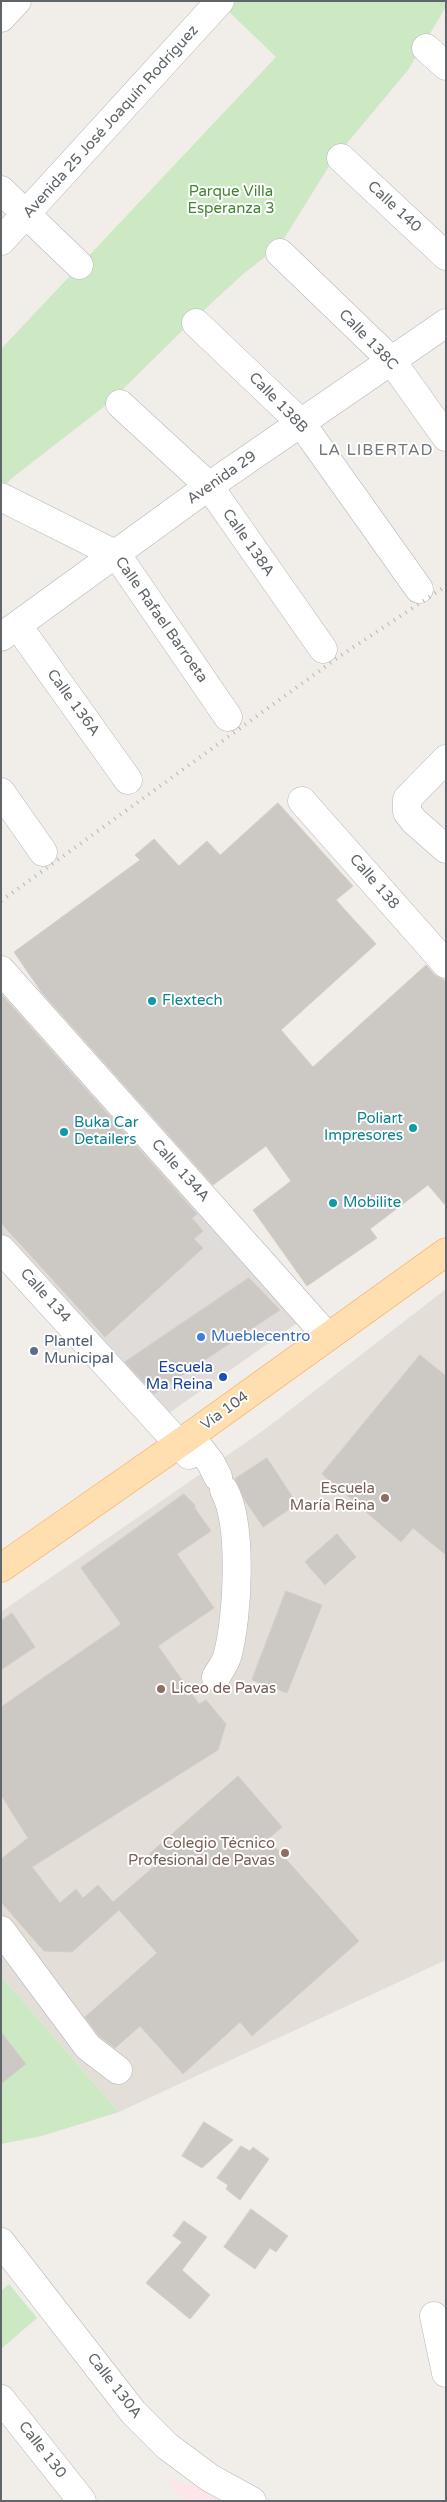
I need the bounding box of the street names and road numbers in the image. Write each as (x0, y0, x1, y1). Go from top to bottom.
street label: Avenida 25 José Joaquín Rodríguez (20, 22, 202, 222)
street label: Calle 140 (363, 178, 425, 236)
street label: Calle 138C (335, 306, 401, 374)
street label: Calle 138B (245, 369, 311, 437)
street label: Avenida 29 (184, 448, 260, 508)
street label: Calle 138A (218, 506, 278, 580)
street label: Calle Rafael Barroeta (111, 554, 211, 686)
street label: Calle 136A (43, 666, 103, 740)
street label: Calle 138 (345, 851, 403, 913)
street label: Calle 134A (147, 1136, 213, 1206)
street label: Calle 134 (16, 1265, 74, 1327)
street label: Vía 104 (198, 1388, 252, 1434)
street label: Calle 130A (83, 2350, 145, 2422)
street label: Calle 130 (14, 2418, 70, 2482)

